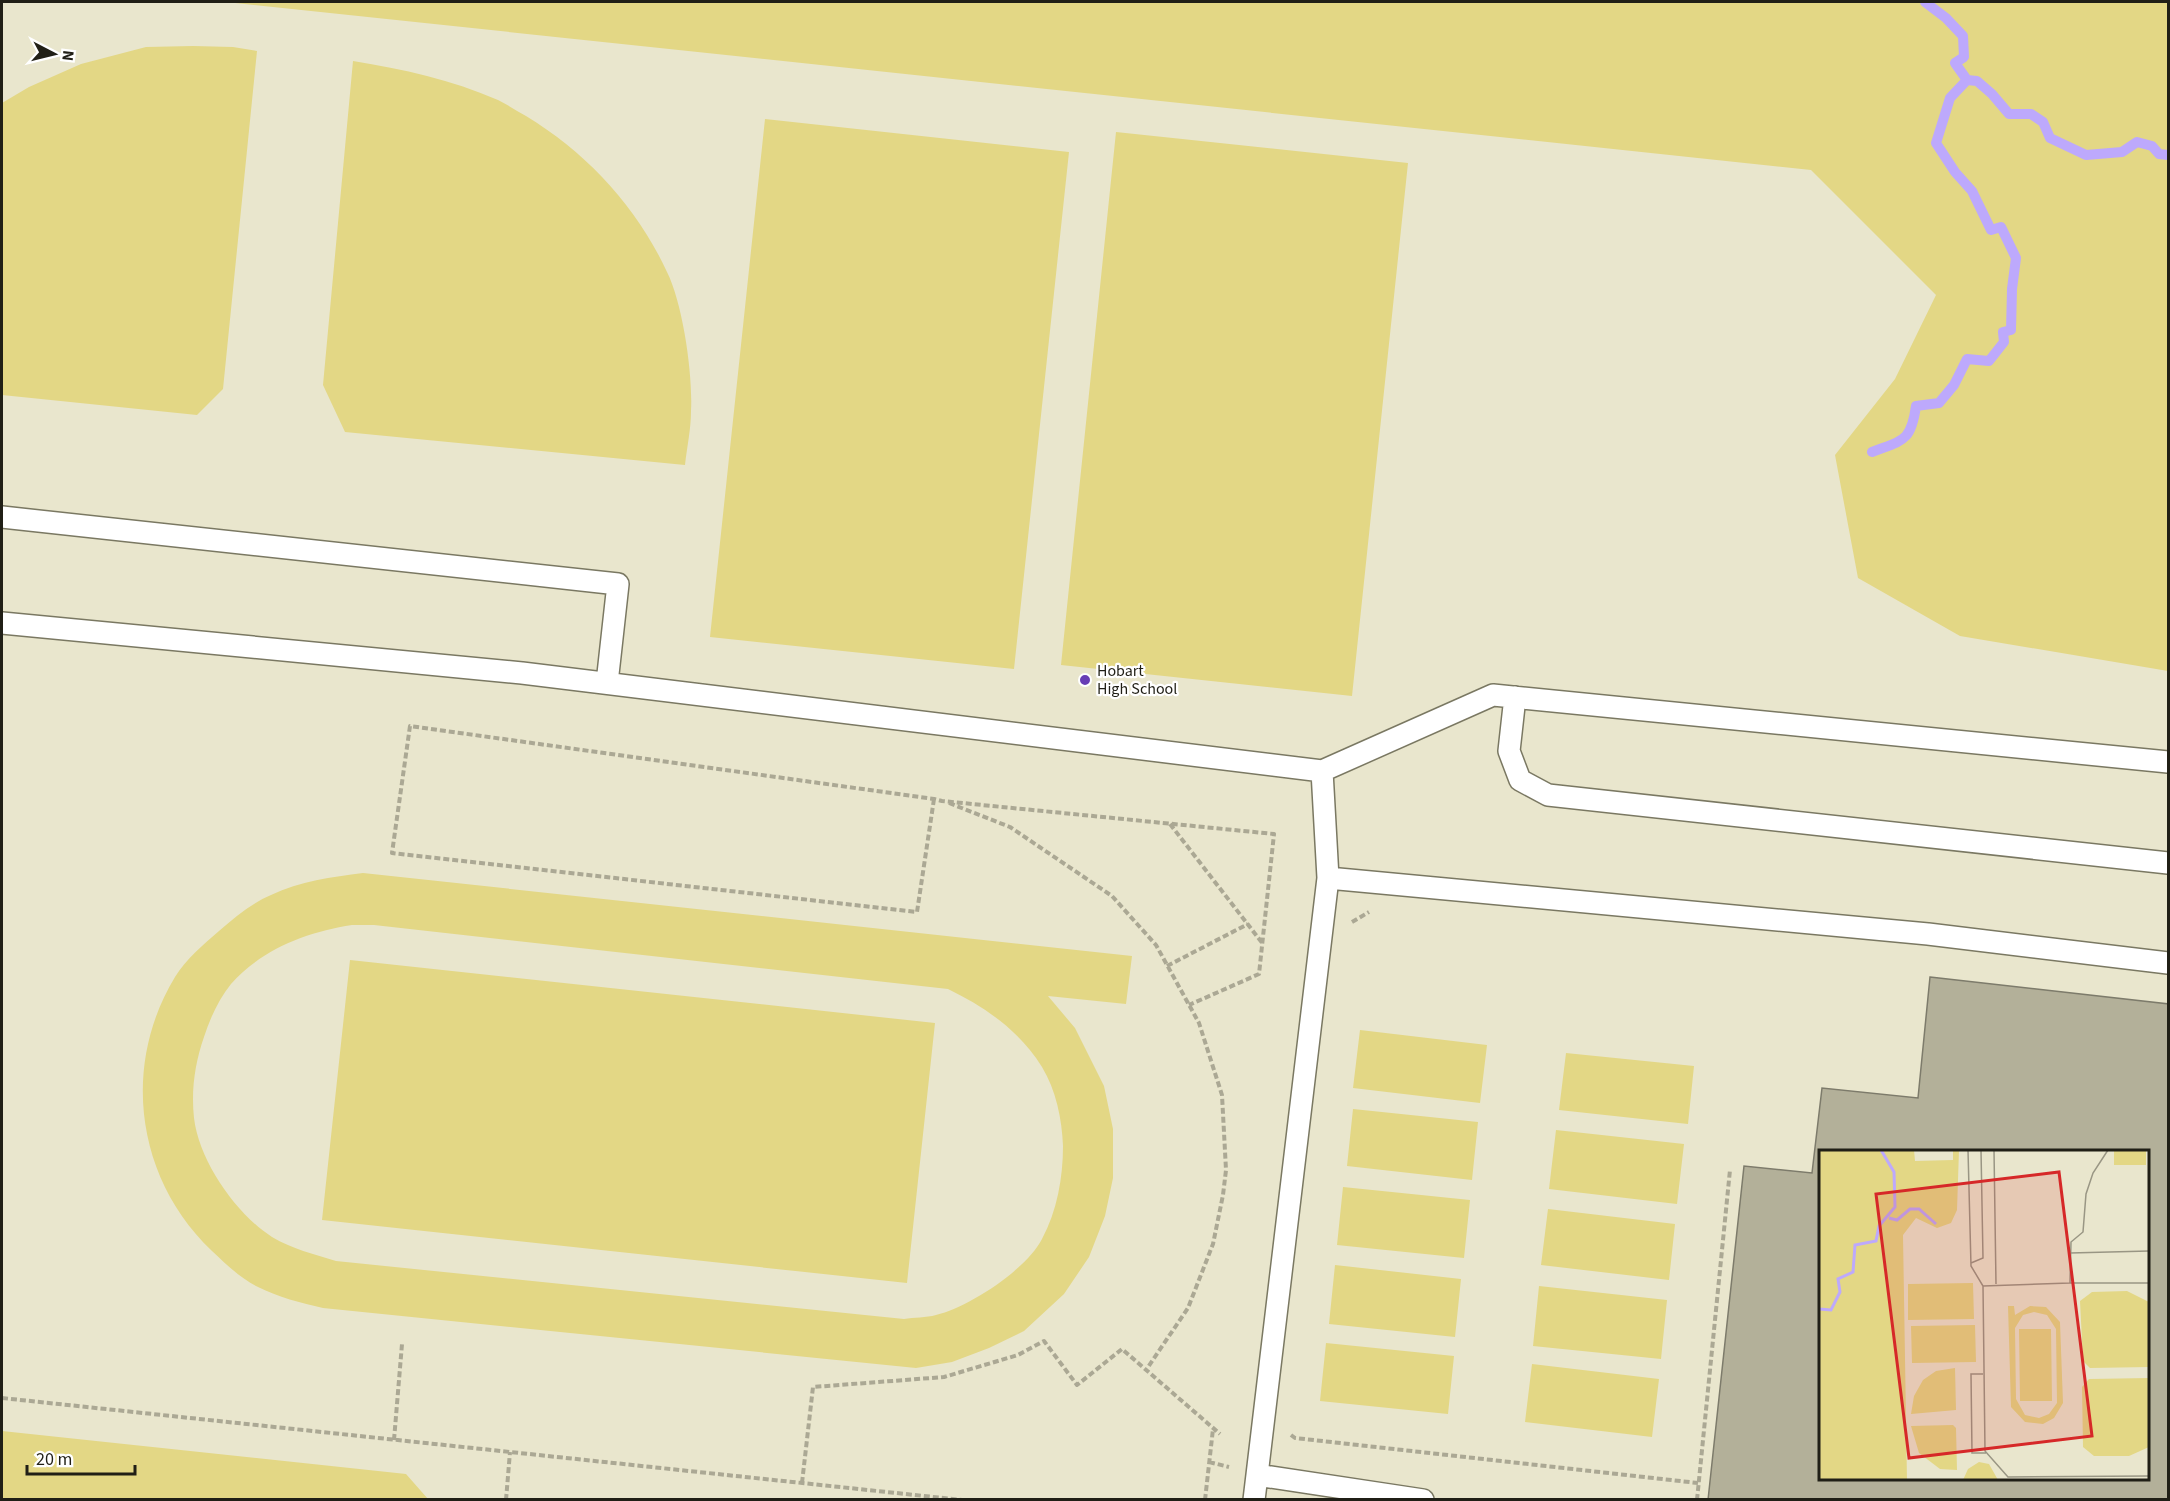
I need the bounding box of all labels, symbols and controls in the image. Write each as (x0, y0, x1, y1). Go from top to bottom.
north arrow (24, 24, 84, 84)
text: N (56, 49, 79, 62)
place label: Hobart High School (1097, 660, 1177, 700)
marker: Hobart High School (1078, 673, 1092, 687)
inset map (1819, 1150, 2149, 1480)
scale bar (27, 1438, 135, 1476)
text: 20 m (36, 1447, 72, 1472)

